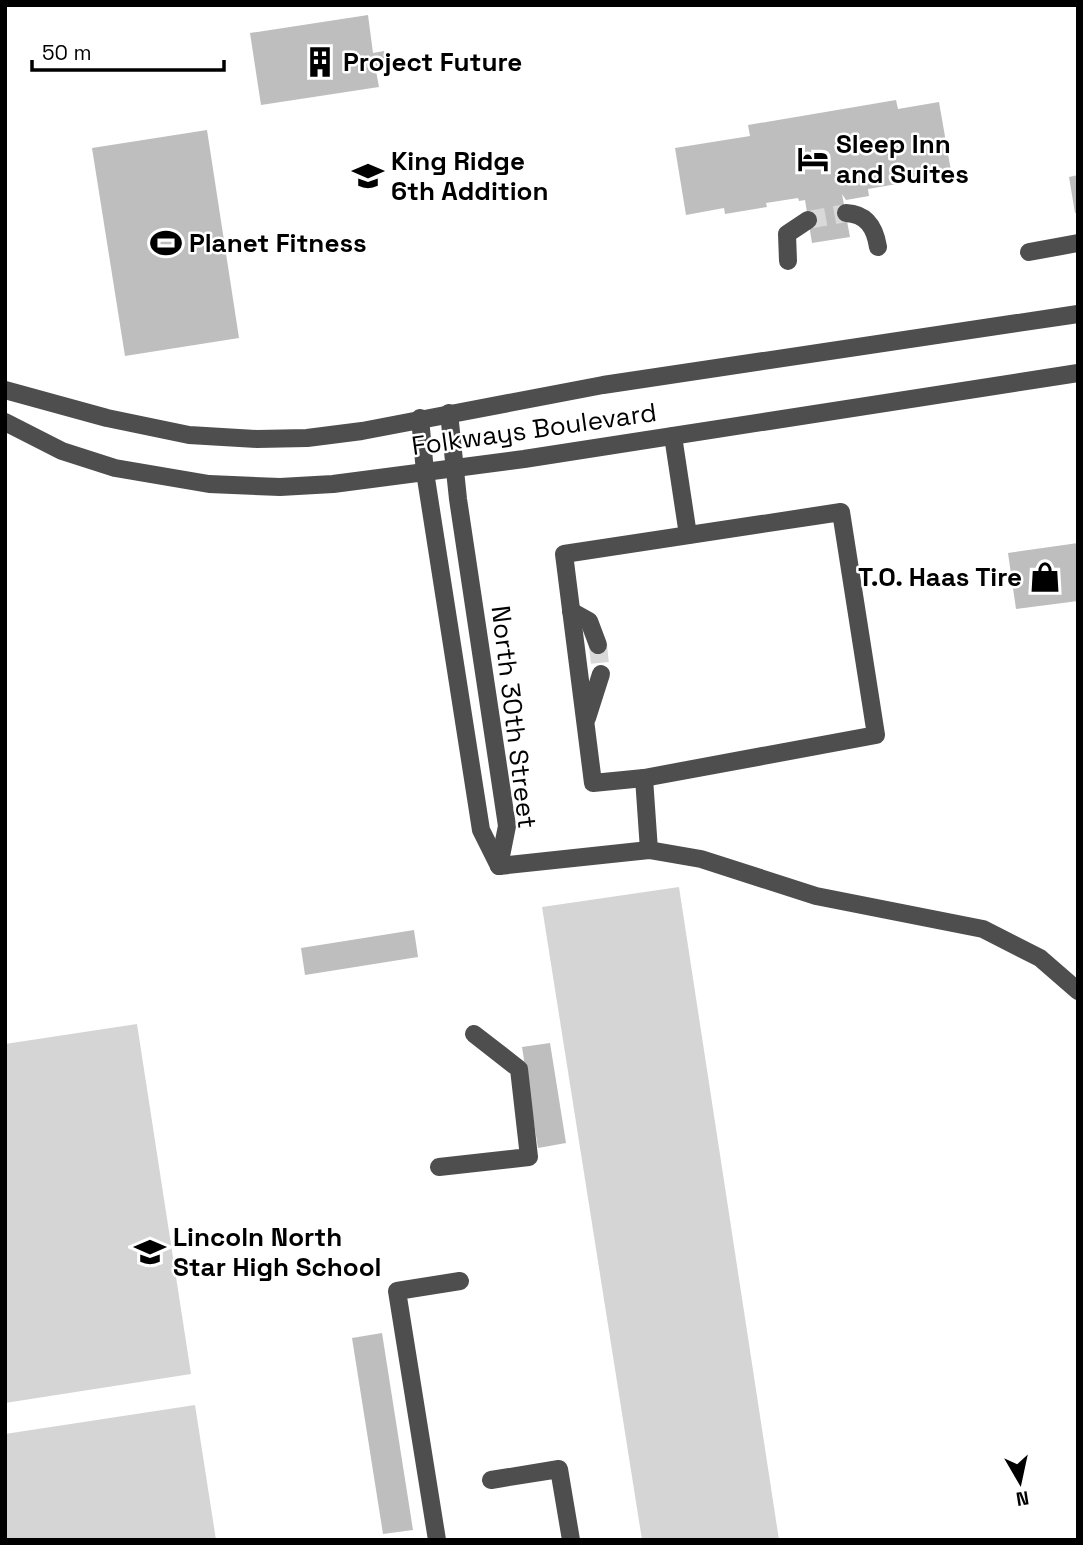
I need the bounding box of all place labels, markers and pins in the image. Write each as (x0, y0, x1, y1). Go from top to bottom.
building icon: Project Future (303, 45, 337, 79)
place label: Project Future (343, 45, 522, 79)
place label: Sleep Inn and Suites (836, 127, 969, 191)
hotel icon: Sleep Inn and Suites (796, 142, 830, 176)
place label: King Ridge 6th Addition (391, 144, 549, 208)
school or university icon: King Ridge 6th Addition (351, 159, 385, 193)
sports icon: Planet Fitness (149, 226, 183, 260)
place label: Planet Fitness (189, 226, 367, 260)
place label: T.O. Haas Tire (858, 560, 1022, 594)
shop icon: T.O. Haas Tire (1028, 560, 1062, 594)
place label: Lincoln North Star High School (173, 1220, 381, 1284)
school or university icon: Lincoln North Star High School (133, 1235, 167, 1269)

